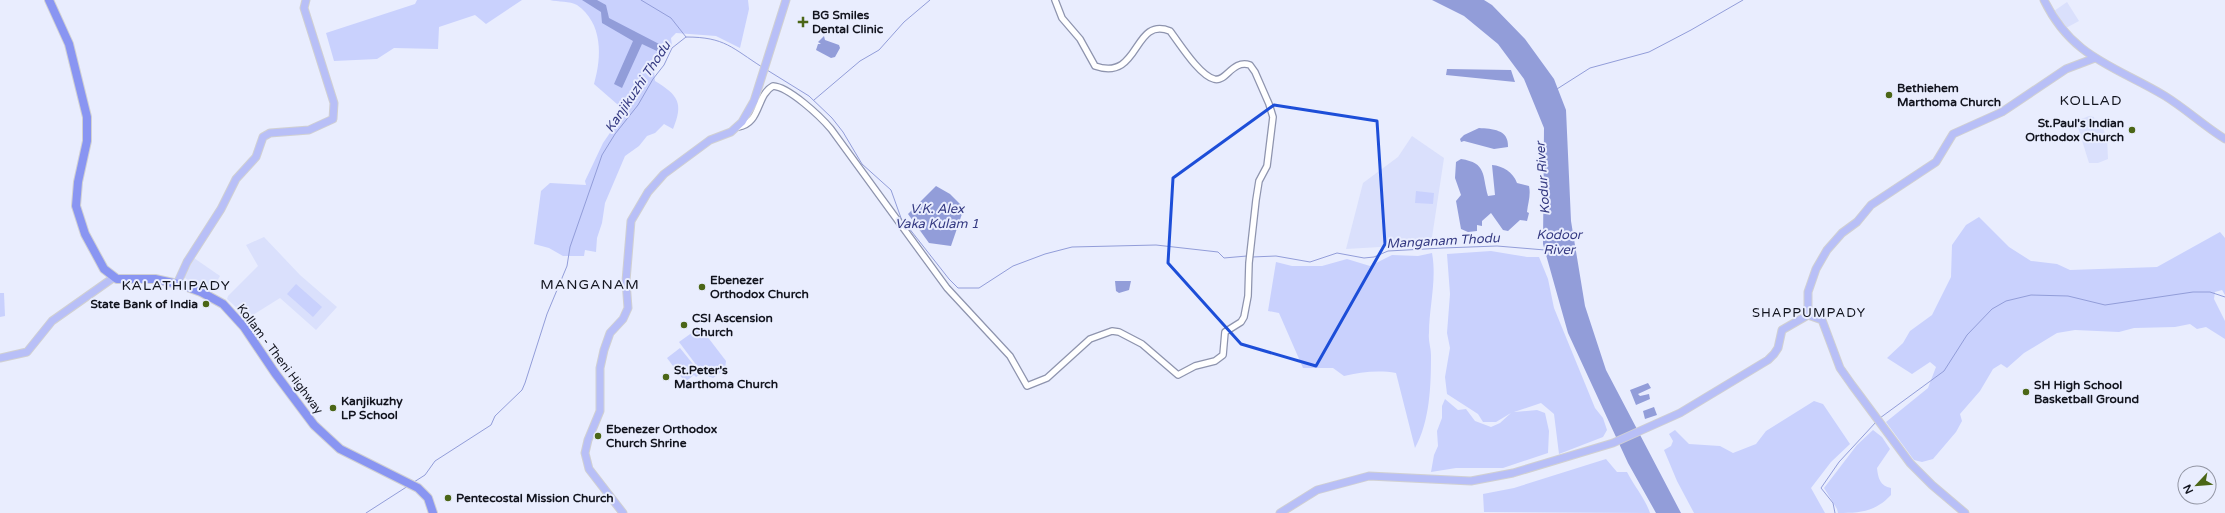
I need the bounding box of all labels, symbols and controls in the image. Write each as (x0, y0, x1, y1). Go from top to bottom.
place label: BG Smiles Dental Clinic (812, 8, 884, 36)
marker: BG Smiles Dental Clinic (797, 16, 809, 28)
water label: Kanjikuzhi Thodu (602, 38, 675, 136)
place label: Bethiehem Marthoma Church (1897, 81, 2001, 109)
marker: Bethiehem Marthoma Church (1884, 90, 1894, 100)
district label: KOLLAD (2059, 92, 2123, 109)
place label: St.Paul's Indian Orthodox Church (2025, 116, 2124, 144)
marker: St.Paul's Indian Orthodox Church (2127, 125, 2137, 135)
water label: Kodur River (1532, 139, 1554, 215)
water label: V.K. Alex Vaka Kulam 1 (895, 201, 979, 232)
water label: Kodoor River (1536, 227, 1584, 258)
water label: Manganam Thodu (1386, 230, 1501, 252)
place label: Ebenezer Orthodox Church (710, 273, 809, 301)
district label: MANGANAM (540, 276, 640, 293)
district label: KALATHIPADY (121, 277, 231, 294)
marker: Ebenezer Orthodox Church (697, 282, 707, 292)
place label: State Bank of India (90, 297, 198, 311)
marker: State Bank of India (201, 299, 211, 309)
street label: Kollam - Theni Highway (234, 301, 326, 417)
district label: SHAPPUMPADY (1752, 305, 1866, 321)
place label: CSI Ascension Church (692, 311, 773, 339)
marker: CSI Ascension Church (679, 320, 689, 330)
place label: St.Peter's Marthoma Church (674, 363, 778, 391)
marker: St.Peter's Marthoma Church (661, 372, 671, 382)
place label: SH High School Basketball Ground (2034, 378, 2139, 406)
marker: SH High School Basketball Ground (2021, 387, 2031, 397)
place label: Kanjikuzhy LP School (341, 394, 403, 422)
marker: Kanjikuzhy LP School (328, 403, 338, 413)
place label: Ebenezer Orthodox Church Shrine (606, 422, 718, 450)
marker: Ebenezer Orthodox Church Shrine (593, 431, 603, 441)
north arrow (2177, 465, 2217, 505)
text: N (2181, 482, 2196, 496)
place label: Pentecostal Mission Church (456, 491, 614, 505)
marker: Pentecostal Mission Church (443, 493, 453, 503)

